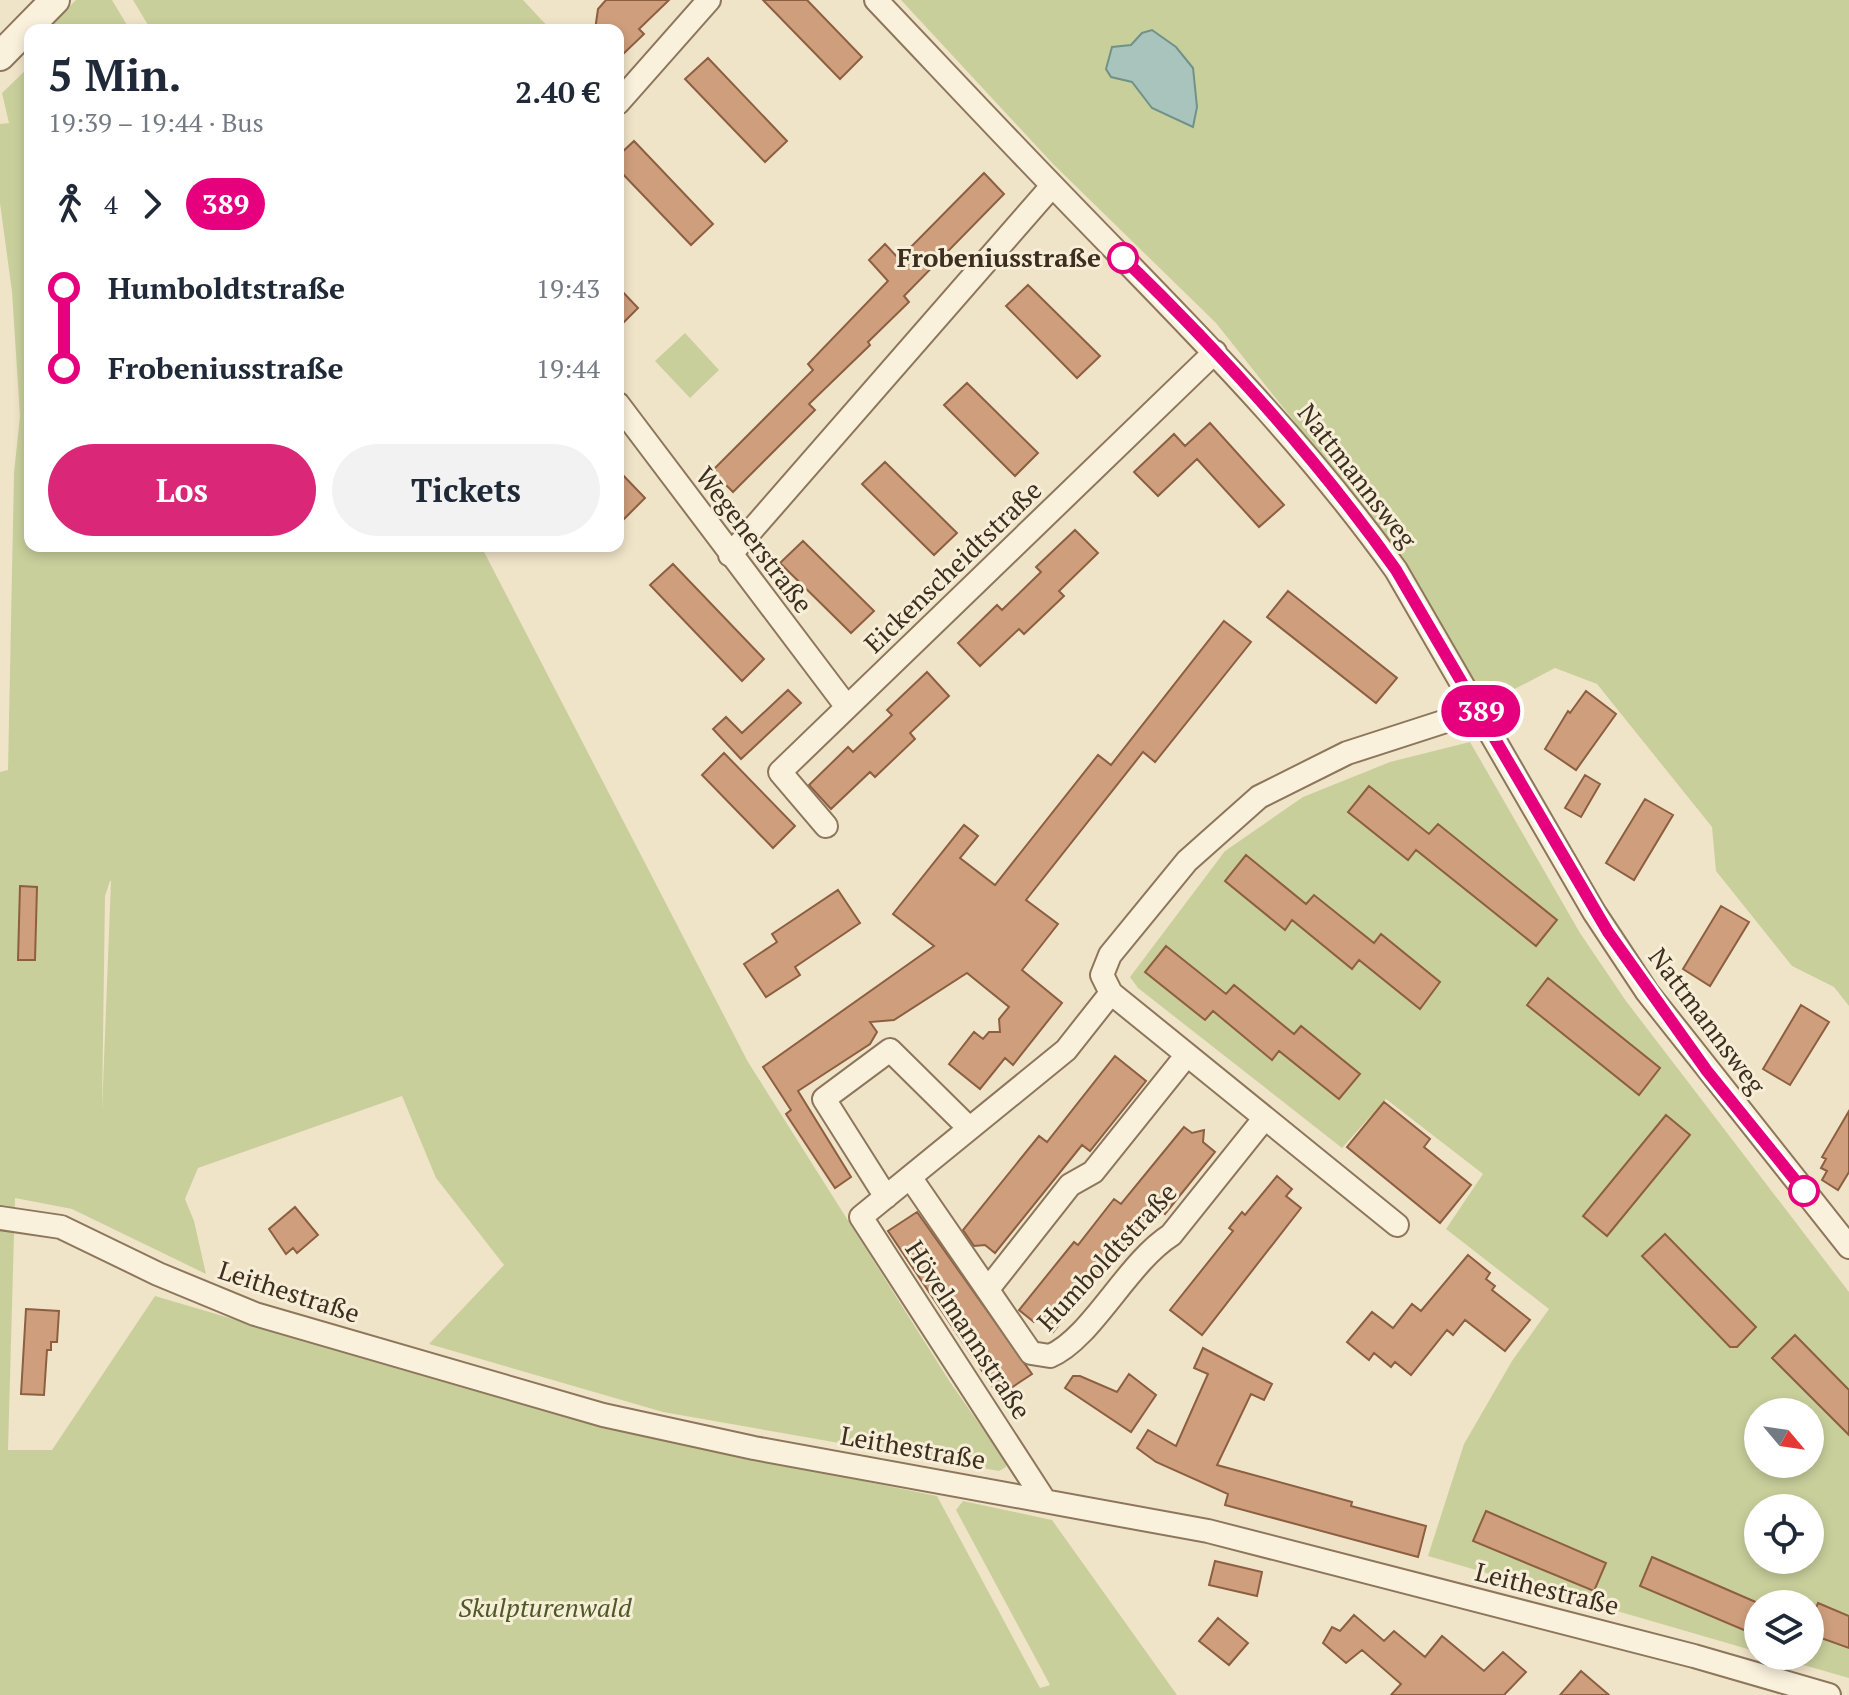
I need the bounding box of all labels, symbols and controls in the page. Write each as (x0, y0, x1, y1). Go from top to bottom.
text: 5 Min. (48, 45, 182, 104)
text: 2.40 € (515, 72, 600, 112)
text: 19:39 – 19:44 · Bus (48, 105, 264, 139)
icon: walk (48, 182, 92, 226)
icon: forward (130, 182, 174, 226)
text: 389 (202, 185, 249, 222)
text: 4 (104, 187, 118, 221)
place label: Frobeniusstraße (897, 240, 1101, 274)
marker: Frobeniusstraße (1108, 243, 1138, 273)
text: Humboldtstraße (108, 268, 345, 308)
text: 19:43 (536, 271, 600, 305)
text: Frobeniusstraße (108, 348, 344, 388)
text: 19:44 (536, 351, 600, 385)
street label: Nattmannsweg (1291, 396, 1425, 555)
button: Los (48, 444, 316, 536)
button: Tickets (332, 444, 600, 536)
street label: Wegenerstraße (689, 459, 821, 619)
street label: Eickenscheidtstraße (856, 473, 1048, 660)
line badge: 389 (1435, 685, 1527, 737)
text: 389 (1457, 692, 1505, 729)
street label: Nattmannsweg (1642, 940, 1774, 1101)
street label: Humboldtstraße (1029, 1175, 1184, 1338)
unlabelled marker (1789, 1176, 1819, 1206)
street label: Hövelmannstraße (898, 1234, 1039, 1425)
street label: Leithestraße (214, 1252, 364, 1330)
north arrow (1744, 1398, 1824, 1478)
map controls (1744, 1398, 1824, 1670)
street label: Leithestraße (838, 1418, 988, 1477)
button: locate (1744, 1494, 1824, 1574)
street label: Leithestraße (1472, 1554, 1623, 1622)
park label: Skulpturenwald (458, 1590, 633, 1624)
button: layers (1744, 1590, 1824, 1670)

